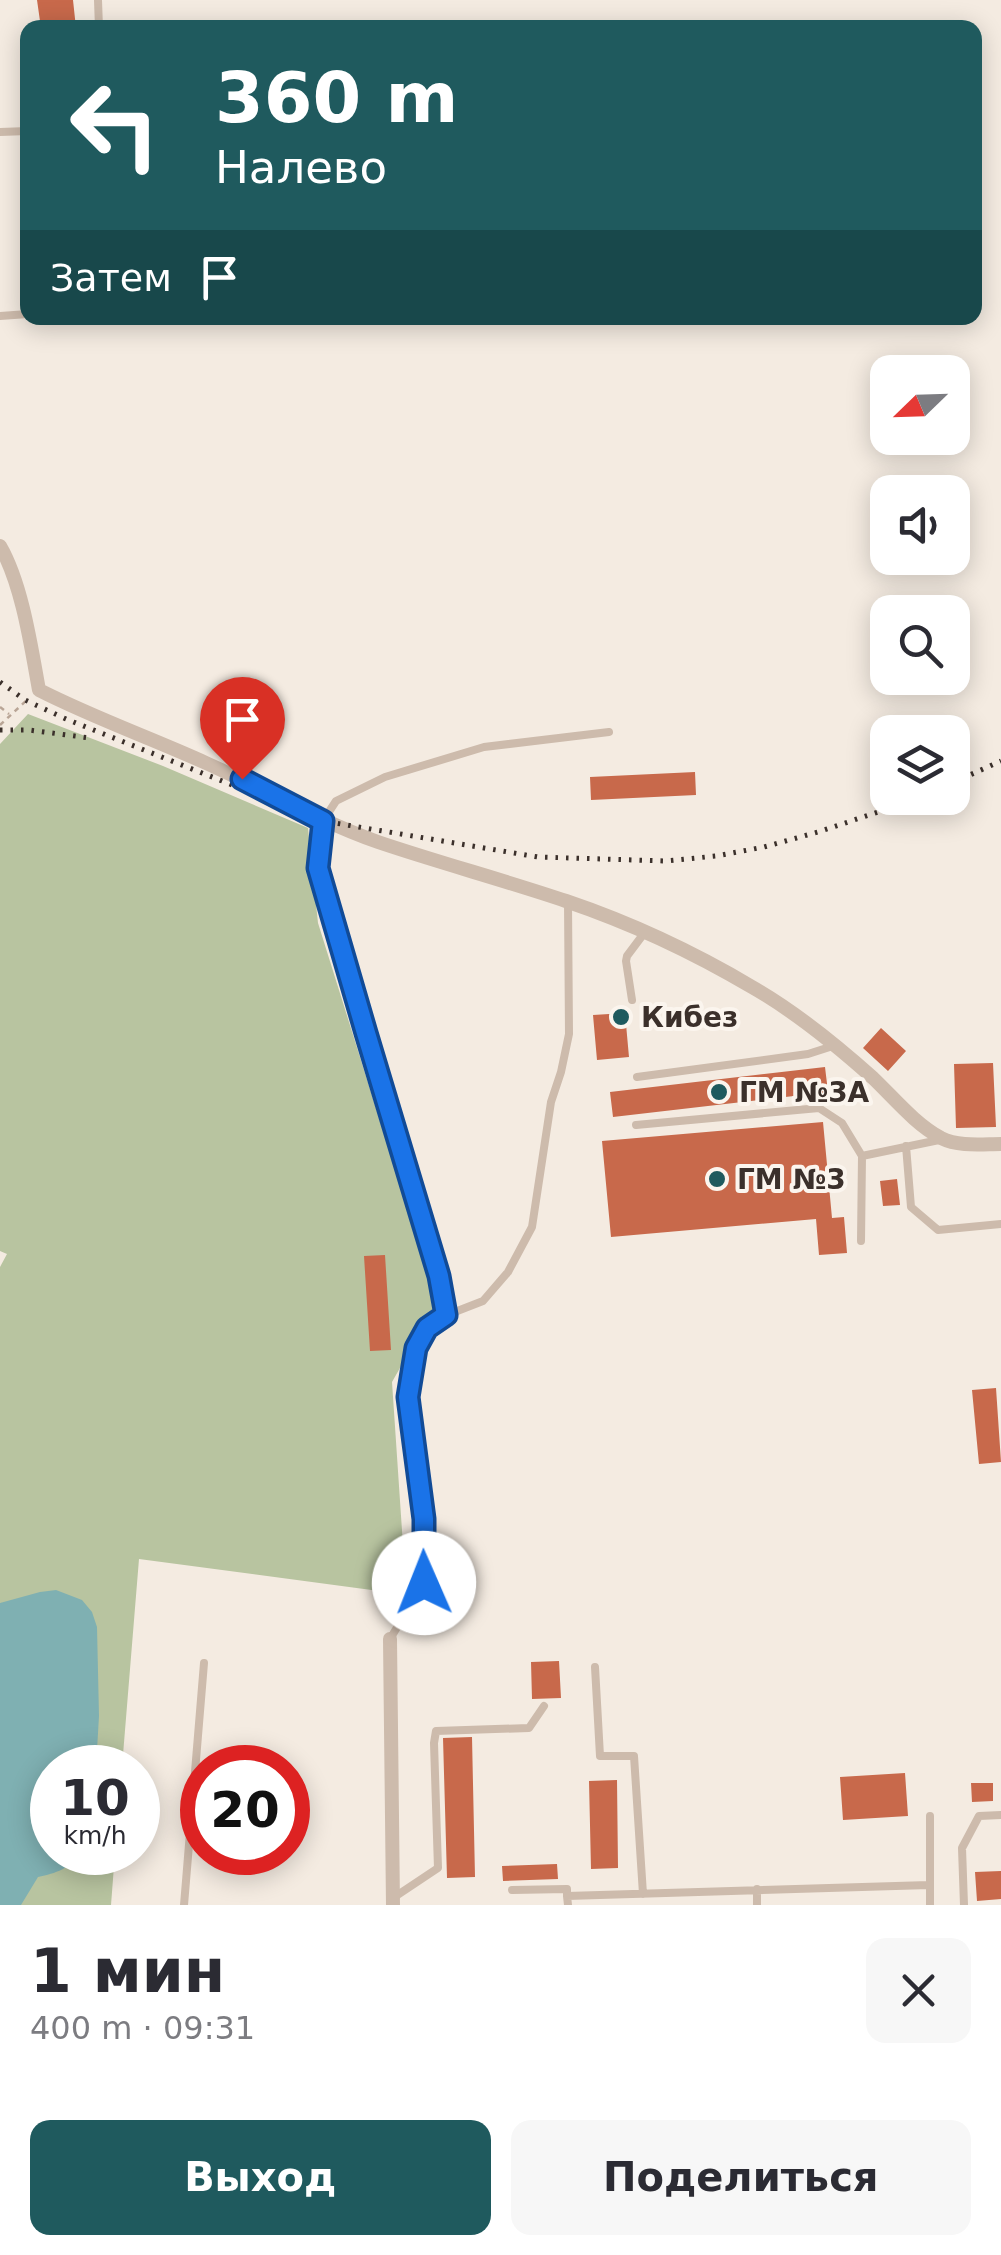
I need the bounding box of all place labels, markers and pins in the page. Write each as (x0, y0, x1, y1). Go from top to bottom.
pin (200, 677, 285, 780)
place label: Кибез (641, 1001, 738, 1034)
marker: Кибез (610, 1006, 632, 1028)
place label: ГМ №3А (739, 1076, 870, 1109)
marker: ГМ №3А (708, 1081, 730, 1103)
place label: ГМ №3 (737, 1163, 846, 1196)
marker: ГМ №3 (706, 1168, 728, 1190)

